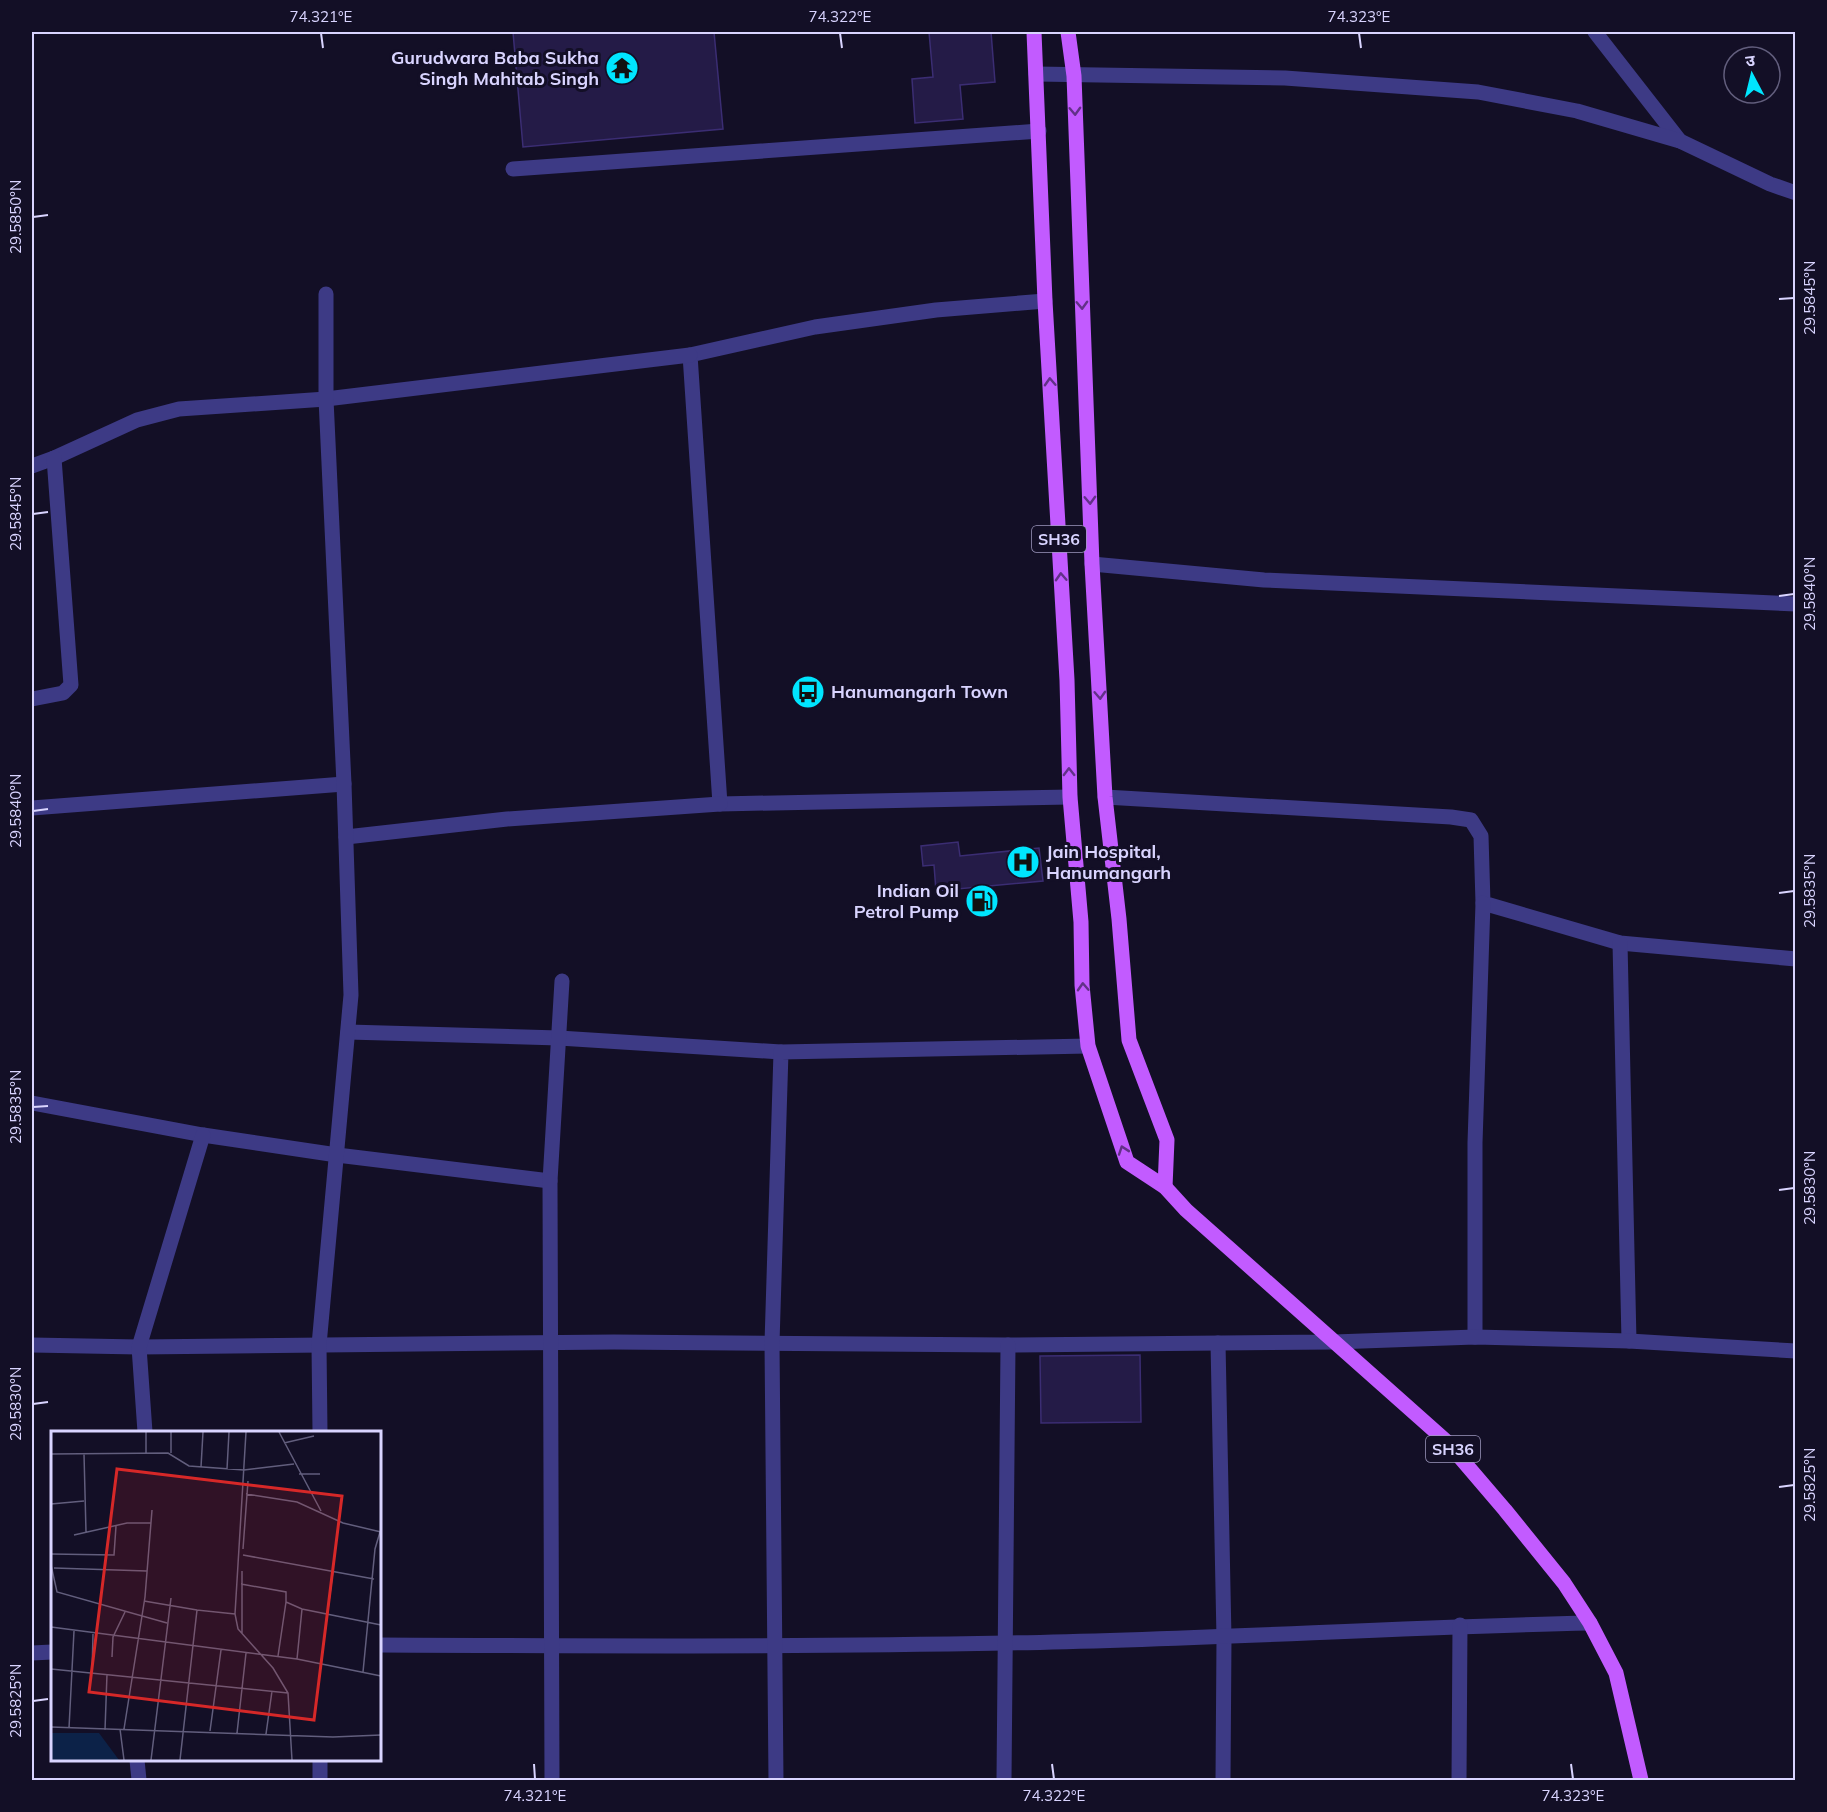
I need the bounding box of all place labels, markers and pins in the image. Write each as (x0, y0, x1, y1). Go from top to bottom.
place label: Gurudwara Baba Sukha Singh Mahitab Singh (391, 46, 599, 90)
temple icon: Gurudwara Baba Sukha Singh Mahitab Singh (604, 50, 640, 86)
bus stop icon: Hanumangarh Town (790, 674, 826, 710)
place label: Hanumangarh Town (831, 680, 1008, 703)
place label: Jain Hospital, Hanumangarh (1046, 840, 1171, 884)
hospital icon: Jain Hospital, Hanumangarh (1005, 844, 1041, 880)
place label: Indian Oil Petrol Pump (854, 879, 959, 923)
fuel station icon: Indian Oil Petrol Pump (964, 883, 1000, 919)

